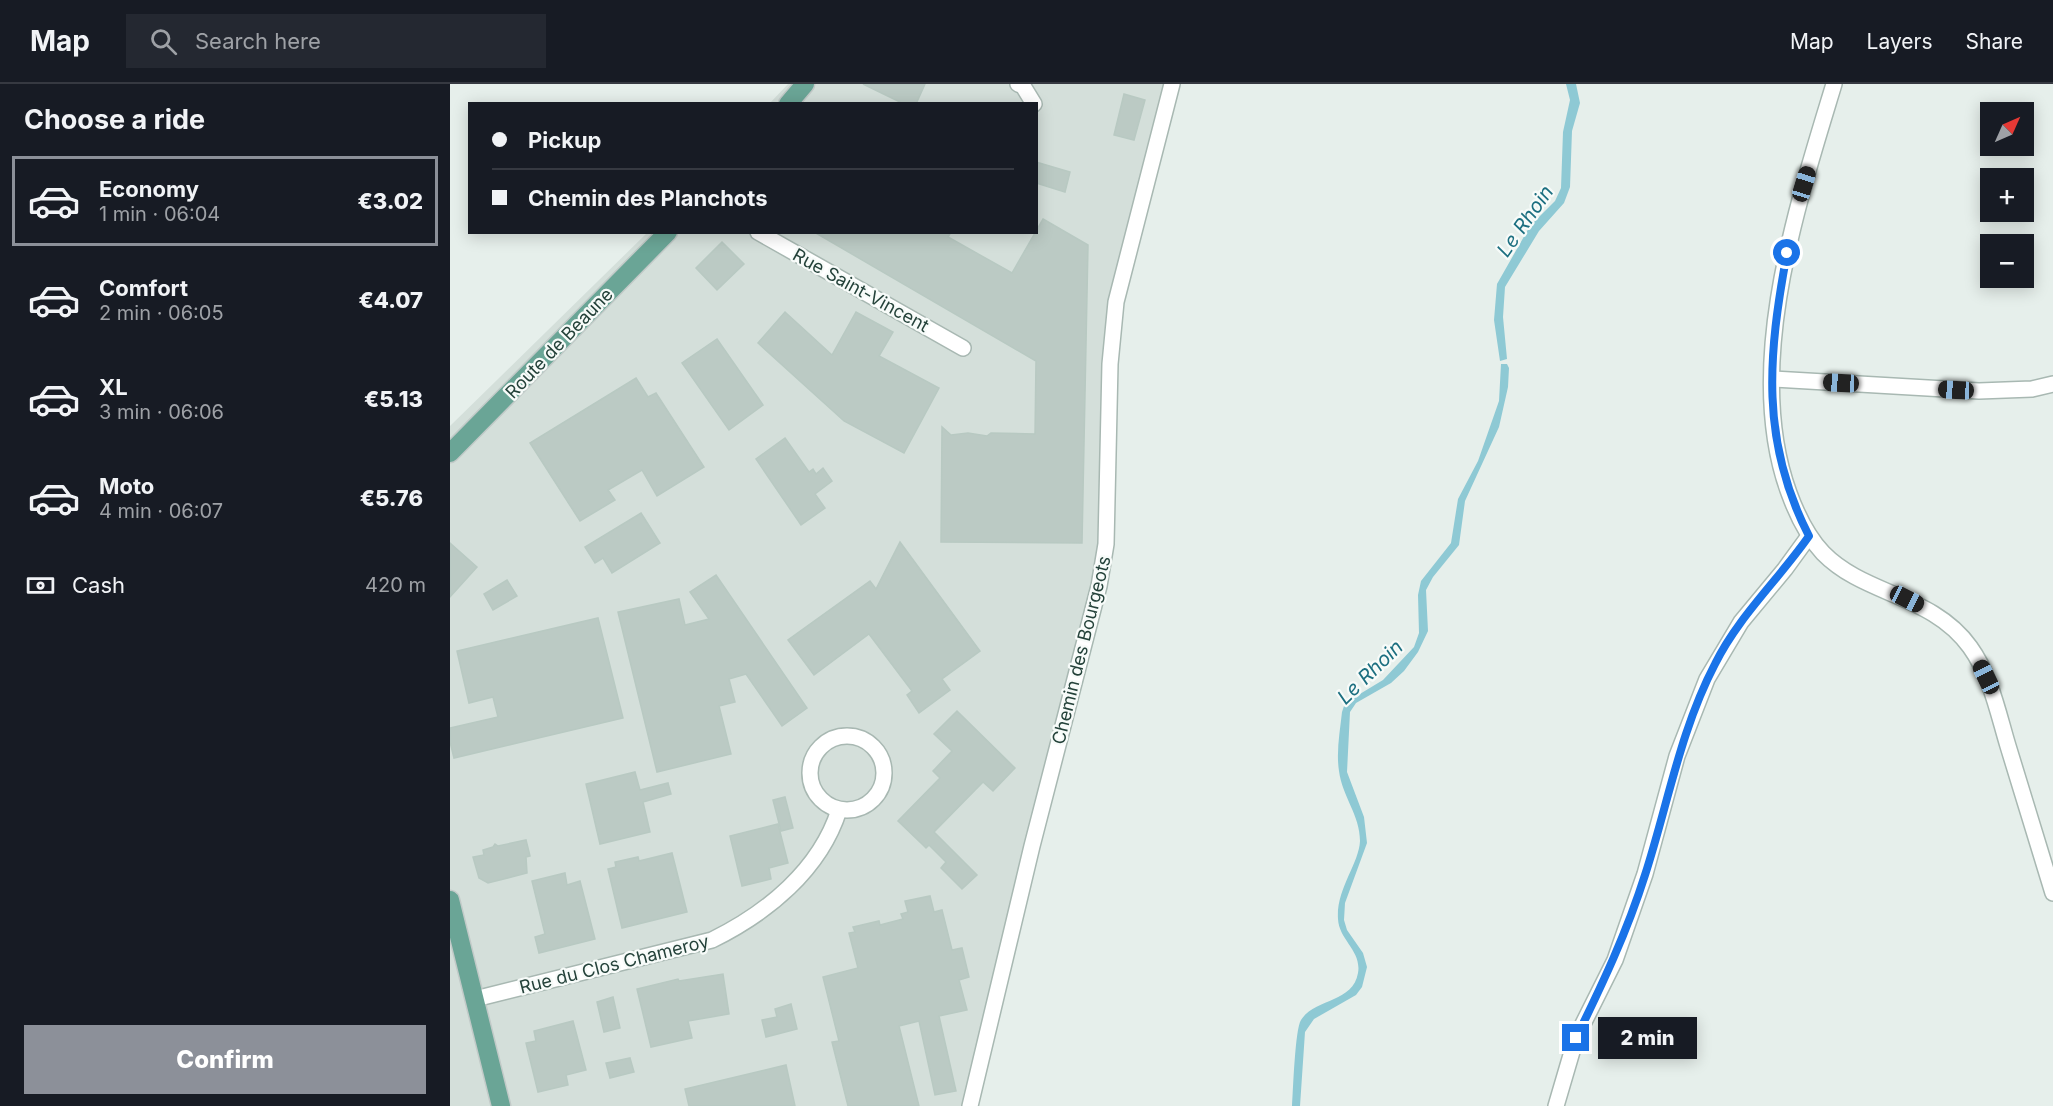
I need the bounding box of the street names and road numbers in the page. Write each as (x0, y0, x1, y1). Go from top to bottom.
street label: Rue Saint-Vincent (789, 244, 933, 336)
street label: Route de Beaune (501, 284, 617, 402)
street label: Chemin des Bourgeots (1047, 554, 1115, 746)
street label: Rue du Clos Chameroy (517, 930, 711, 998)

